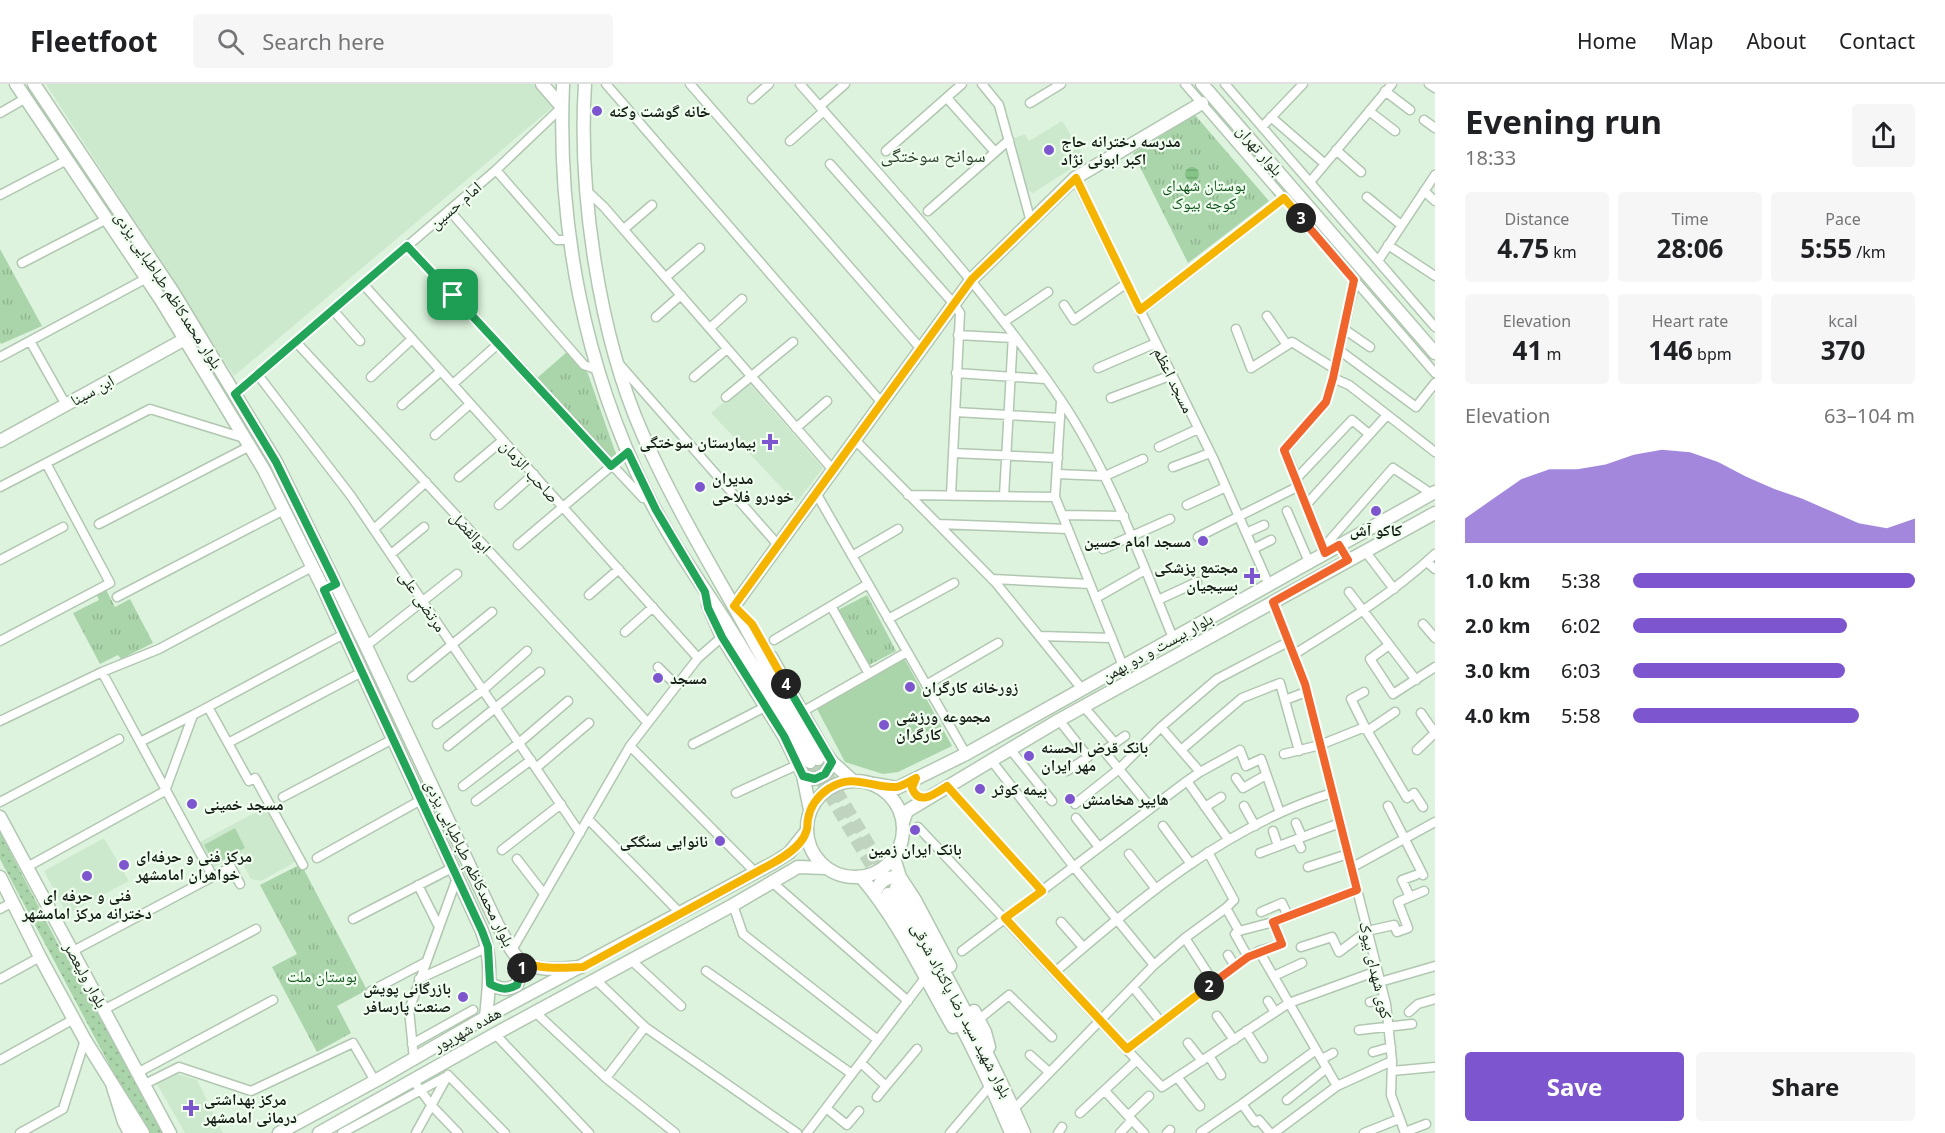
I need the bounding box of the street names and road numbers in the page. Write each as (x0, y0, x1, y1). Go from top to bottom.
street label: بلوار تهران (1232, 120, 1288, 180)
street label: امام حسین (424, 176, 486, 234)
street label: بلوار محمدکاظم طباطبایی یزدی (110, 207, 228, 373)
street label: مسجد اعظم (1149, 343, 1199, 417)
street label: ابن سینا (66, 369, 118, 411)
street label: صاحب الزمان (496, 435, 564, 507)
street label: ابوالفضل (446, 506, 496, 558)
street label: مرتضی علی (394, 566, 452, 636)
street label: بلوار بیست و دو بهمن (1097, 607, 1217, 687)
street label: بلوار محمدکاظم طباطبایی یزدی (420, 776, 520, 950)
street label: بلوار شهید سید رضا پاکنژاد شرقی (906, 918, 1018, 1102)
street label: کوی شهدای بیوک (1354, 919, 1398, 1021)
street label: بلوار ولیعصر (58, 937, 113, 1012)
street label: هفده شهریور (428, 1001, 505, 1057)

